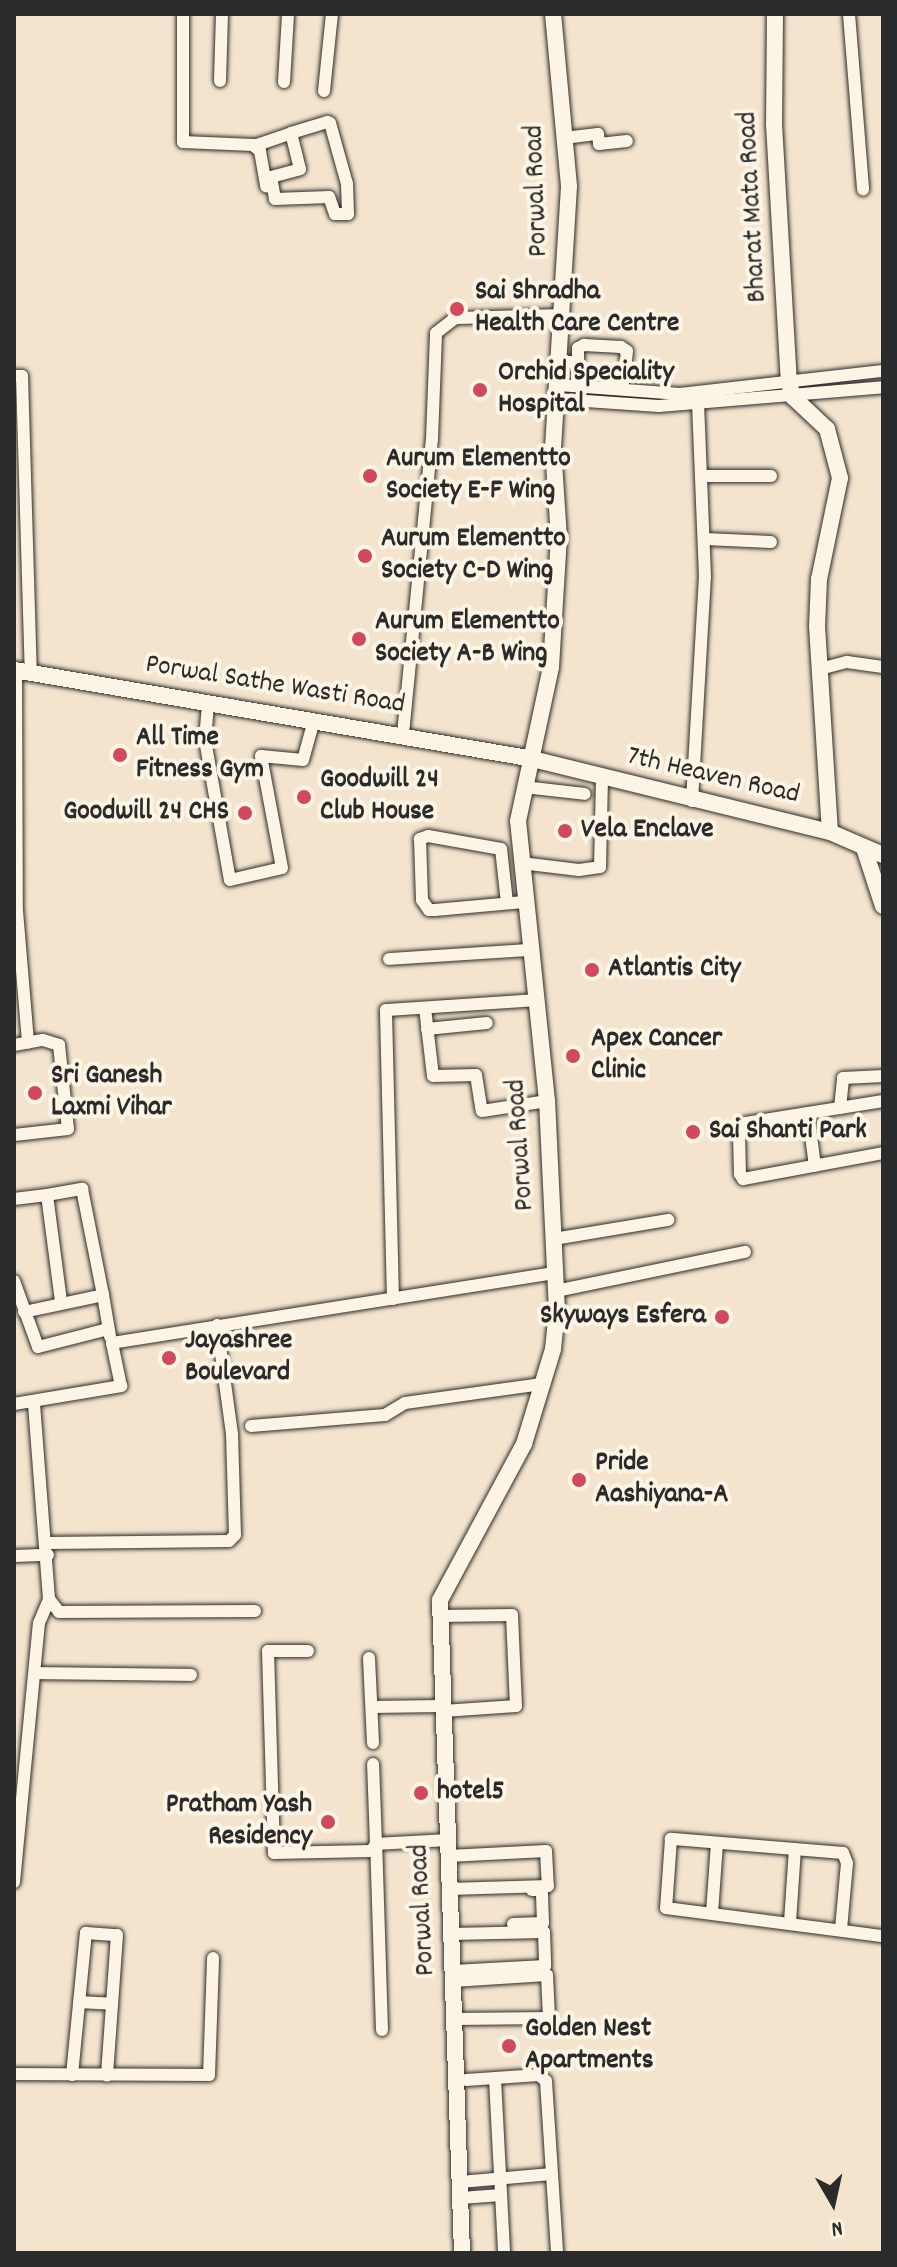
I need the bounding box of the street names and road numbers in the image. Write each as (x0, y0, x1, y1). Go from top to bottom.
street label: Bharat Mata Road (732, 111, 776, 303)
street label: Porwal Road (519, 124, 557, 258)
street label: Porwal Sathe Wasti Road (143, 649, 407, 723)
street label: 7th Heaven Road (624, 741, 802, 813)
street label: Porwal Road (501, 1078, 543, 1212)
street label: Porwal Road (404, 1843, 444, 1977)

